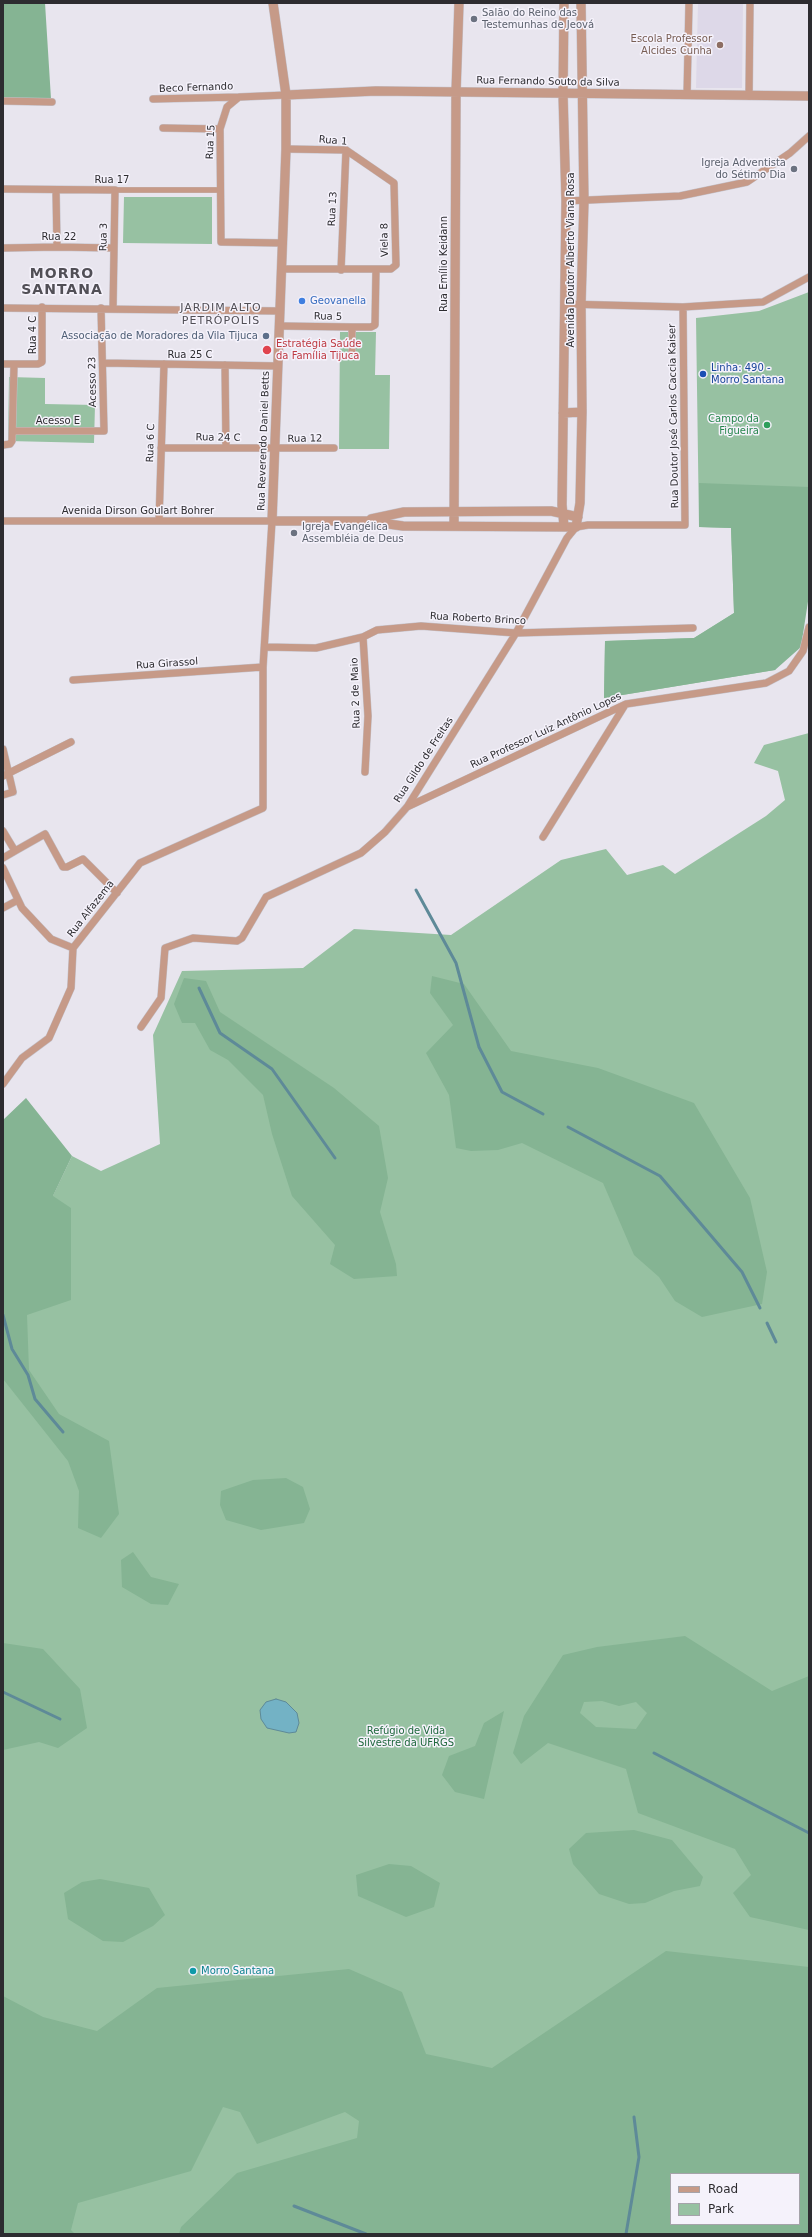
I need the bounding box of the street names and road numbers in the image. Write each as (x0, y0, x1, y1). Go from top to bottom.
street label: Rua Fernando Souto da Silva (476, 75, 620, 89)
street label: Beco Fernando (159, 81, 233, 95)
street label: Rua 15 (204, 124, 218, 160)
street label: Rua 1 (318, 134, 348, 148)
street label: Avenida Doutor Alberto Viana Rosa (565, 172, 577, 348)
street label: Rua 17 (95, 174, 129, 186)
street label: Rua 13 (326, 191, 340, 227)
street label: Rua Emílio Keidann (438, 216, 450, 312)
street label: Rua 3 (98, 223, 110, 251)
street label: Viela 8 (379, 223, 391, 257)
street label: Rua 22 (42, 231, 76, 243)
street label: Rua 5 (314, 311, 342, 323)
street label: Rua 4 C (27, 316, 39, 354)
street label: Rua Doutor José Carlos Caccia Kaiser (666, 324, 682, 508)
street label: Rua 25 C (167, 349, 213, 361)
street label: Acesso 23 (87, 357, 99, 407)
street label: Rua Reverendo Daniel Betts (256, 371, 272, 511)
street label: Acesso E (36, 415, 80, 427)
street label: Rua 6 C (144, 423, 158, 463)
street label: Rua 24 C (195, 432, 241, 444)
street label: Rua 12 (287, 433, 323, 445)
street label: Avenida Dirson Goulart Bohrer (62, 505, 214, 517)
street label: Rua Roberto Brinco (430, 610, 526, 628)
street label: Rua Girassol (136, 656, 198, 672)
street label: Rua 2 de Maio (349, 657, 363, 729)
street label: Rua Professor Luiz Antônio Lopes (469, 691, 623, 771)
street label: Rua Gildo de Freitas (392, 715, 456, 805)
street label: Rua Alfazema (65, 878, 117, 940)

